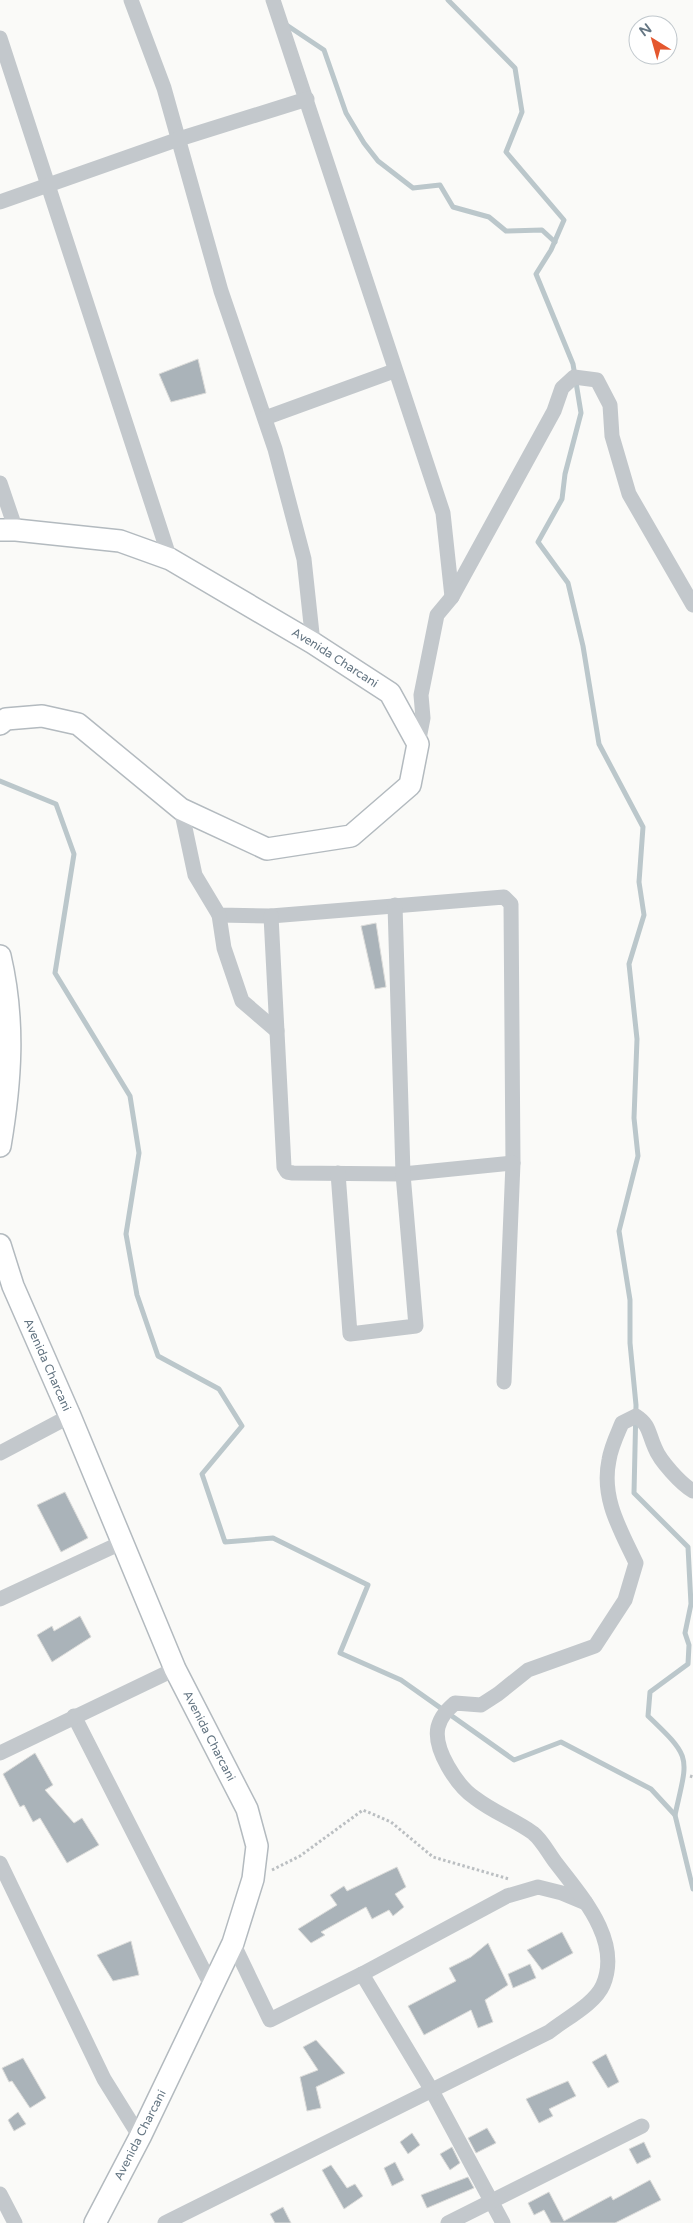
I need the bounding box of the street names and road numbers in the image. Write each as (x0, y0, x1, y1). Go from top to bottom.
street label: Avenida Charcani (289, 625, 381, 690)
street label: Avenida Charcani (21, 1316, 74, 1413)
street label: Avenida Charcani (180, 1688, 238, 1783)
street label: Avenida Charcani (111, 2087, 169, 2183)

